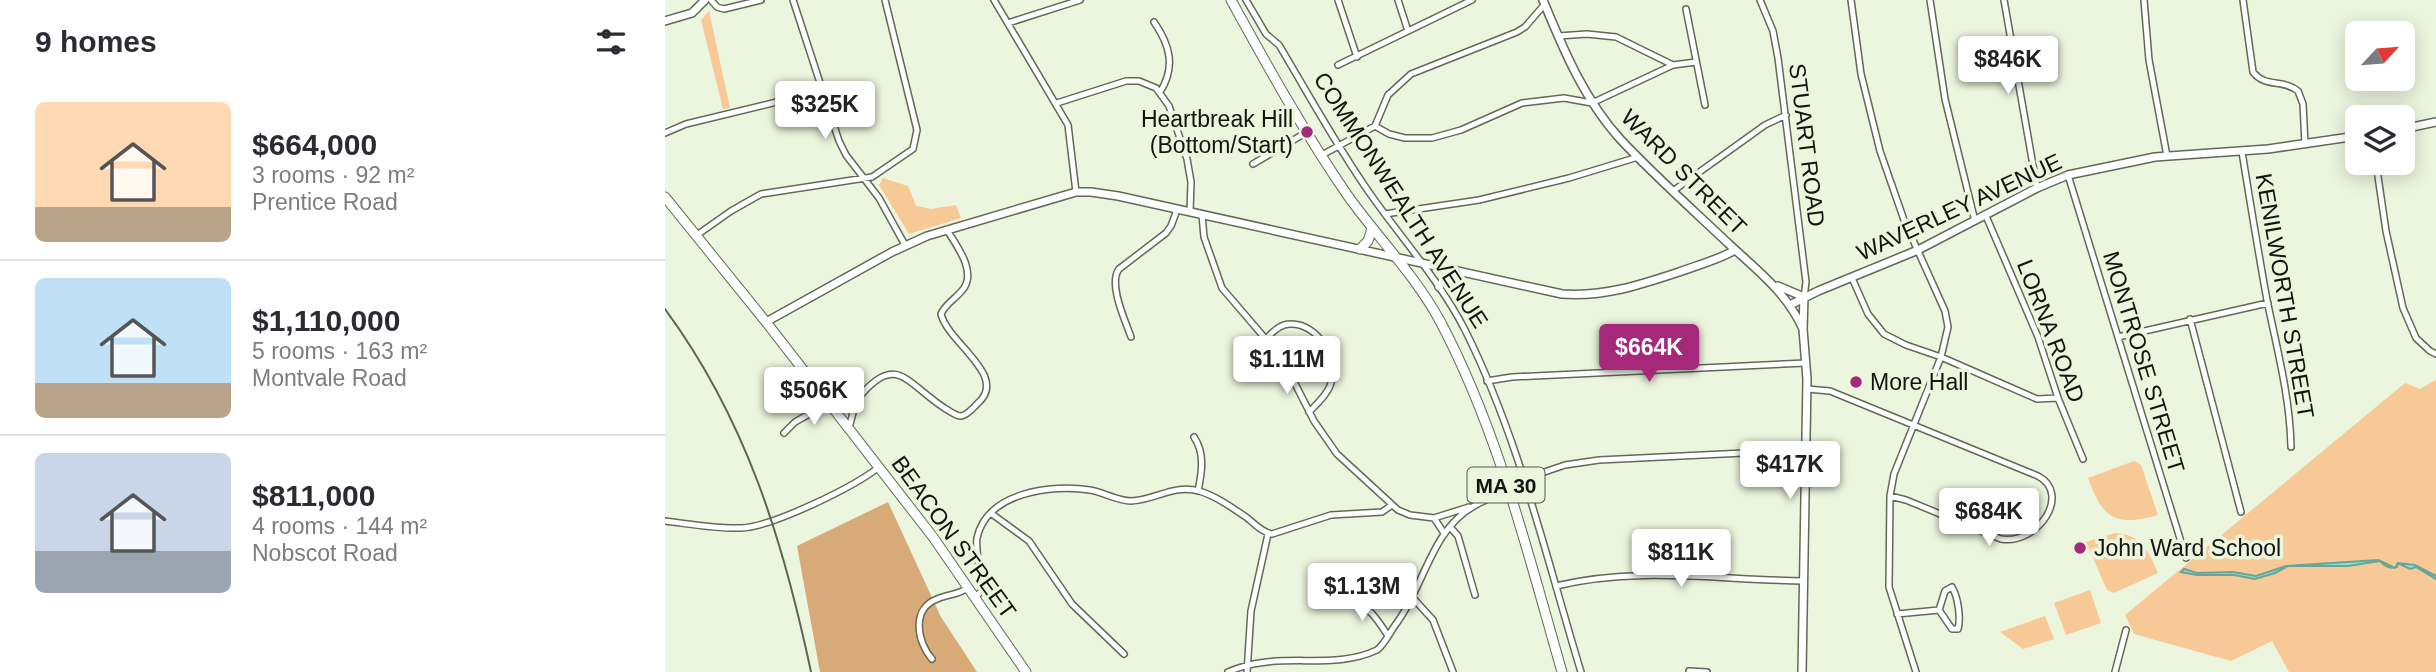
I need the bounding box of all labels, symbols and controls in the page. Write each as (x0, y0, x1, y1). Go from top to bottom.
north arrow (2345, 21, 2415, 91)
map controls (2345, 21, 2415, 175)
icon: filters (592, 23, 630, 61)
text: 9 homes (35, 25, 157, 58)
pin: $846K (1959, 36, 2057, 96)
text: $846K (1974, 46, 2042, 72)
street label: STUART ROAD (1784, 62, 1830, 228)
street label: COMMONWEALTH AVENUE (1309, 67, 1493, 333)
pin: $325K (776, 82, 874, 141)
text: $325K (791, 91, 859, 117)
street label: WARD STREET (1616, 104, 1752, 240)
button: layers (2345, 105, 2415, 175)
place label: Heartbreak Hill (Bottom/Start) (1141, 106, 1293, 158)
marker: Heartbreak Hill (Bottom/Start) (1299, 124, 1315, 140)
text: $664,000 (252, 128, 377, 161)
icon: home (91, 130, 175, 214)
street label: WAVERLEY AVENUE (1853, 148, 2065, 266)
text: 3 rooms · 92 m² (252, 162, 414, 188)
street label: KENILWORTH STREET (2251, 171, 2319, 421)
text: Prentice Road (252, 189, 398, 215)
street label: MONTROSE STREET (2098, 248, 2190, 476)
street label: LORNA ROAD (2012, 256, 2090, 406)
text: $1,110,000 (252, 304, 401, 337)
icon: home (91, 306, 175, 390)
pin: $664K (1600, 324, 1698, 384)
text: $664K (1615, 334, 1683, 360)
pin: $1.11M (1230, 336, 1344, 396)
text: 5 rooms · 163 m² (252, 338, 427, 364)
text: $1.11M (1249, 346, 1325, 372)
text: Montvale Road (252, 365, 407, 391)
pin: $506K (765, 368, 863, 427)
place label: More Hall (1870, 369, 1968, 395)
marker: More Hall (1848, 374, 1864, 390)
text: $506K (780, 377, 848, 403)
pin: $417K (1741, 442, 1839, 501)
street label: BEACON STREET (886, 451, 1022, 623)
text: $417K (1756, 451, 1824, 477)
road number: MA 30 (1467, 468, 1545, 503)
text: $811,000 (252, 479, 375, 512)
icon: home (91, 481, 175, 565)
pin: $684K (1940, 489, 2038, 548)
text: $684K (1955, 498, 2023, 524)
text: 4 rooms · 144 m² (252, 513, 427, 539)
pin: $811K (1632, 530, 1730, 589)
place label: John Ward School (2094, 535, 2281, 561)
text: $811K (1648, 539, 1714, 565)
text: Nobscot Road (252, 540, 398, 566)
marker: John Ward School (2072, 540, 2088, 556)
pin: $1.13M (1305, 564, 1419, 623)
text: $1.13M (1324, 573, 1400, 599)

